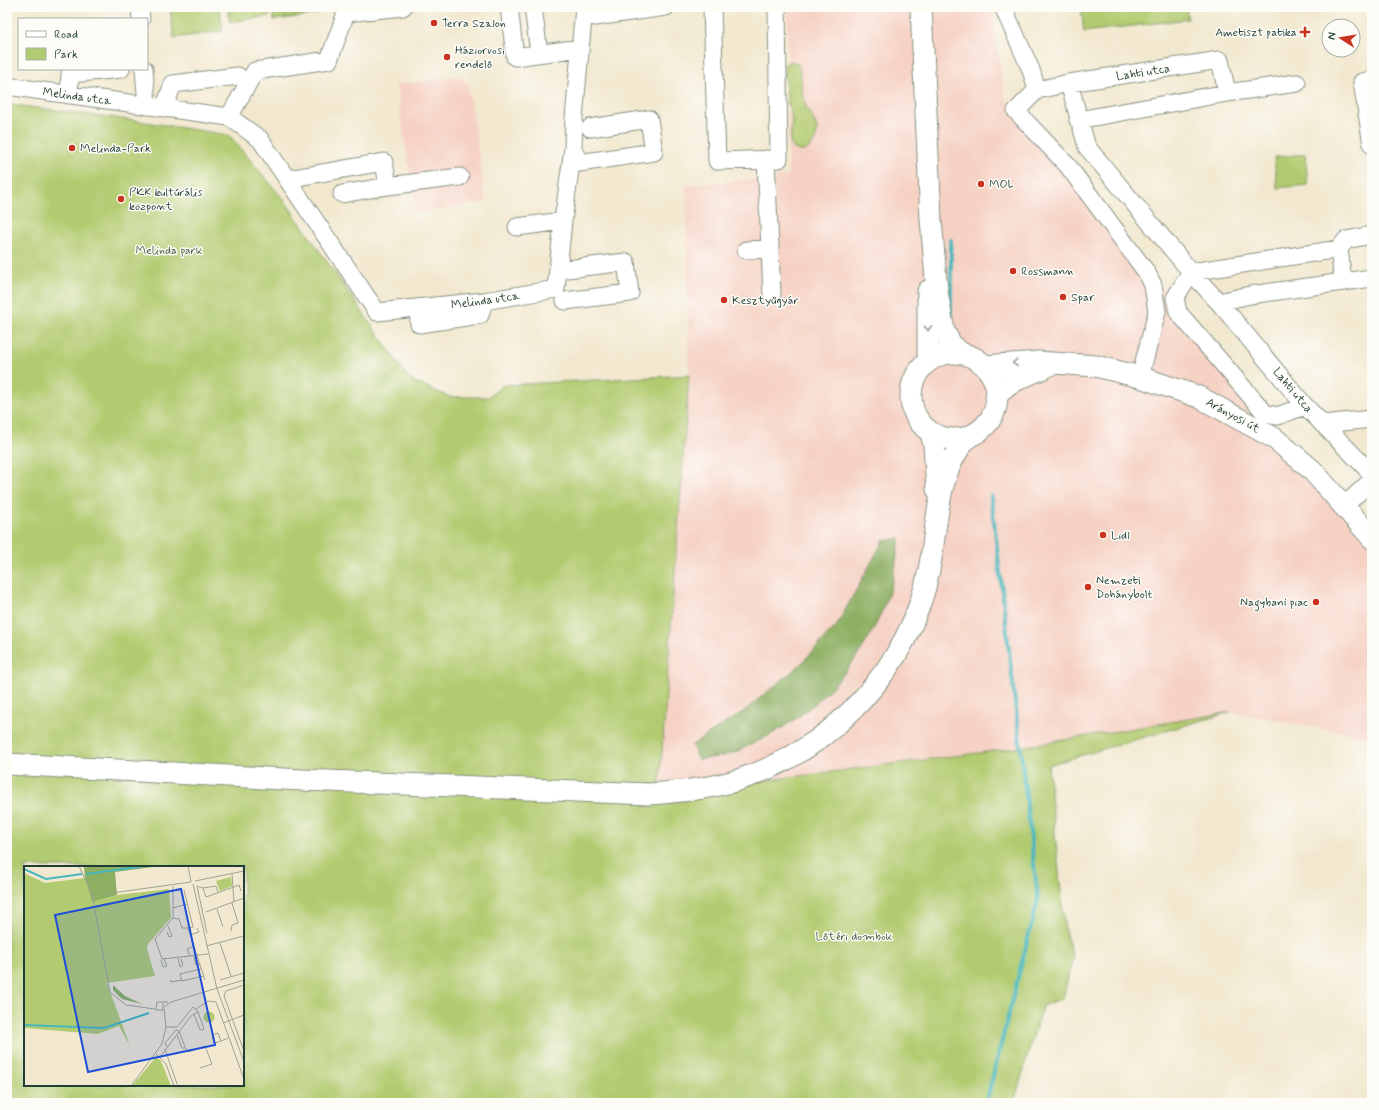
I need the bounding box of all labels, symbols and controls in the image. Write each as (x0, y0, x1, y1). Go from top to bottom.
place label: Terra Szalon (442, 16, 506, 32)
legend (18, 18, 148, 70)
marker: Terra Szalon (429, 18, 439, 28)
north arrow (1321, 18, 1361, 58)
place label: Ametiszt patika (1215, 25, 1297, 41)
text: Road (54, 27, 78, 43)
marker: Ametiszt patika (1300, 27, 1310, 37)
text: N (1325, 31, 1340, 41)
place label: Háziorvosi rendelő (455, 43, 505, 73)
text: Park (54, 47, 78, 63)
marker: Háziorvosi rendelő (442, 52, 452, 62)
street label: Lahti utca (1115, 61, 1171, 85)
street label: Melinda utca (42, 84, 113, 110)
place label: Melinda-Park (80, 141, 151, 157)
marker: Melinda-Park (67, 143, 77, 153)
place label: MOL (989, 177, 1014, 193)
marker: MOL (976, 179, 986, 189)
place label: PKK kultúrális központ (129, 185, 203, 215)
marker: PKK kultúrális központ (116, 194, 126, 204)
park label: Melinda park (136, 243, 203, 259)
place label: Rossmann (1021, 264, 1075, 280)
marker: Rossmann (1008, 266, 1018, 276)
street label: Melinda utca (450, 288, 521, 314)
place label: Spar (1071, 290, 1095, 306)
marker: Spar (1058, 292, 1068, 302)
place label: Kesztyűgyár (732, 293, 799, 309)
marker: Kesztyűgyár (719, 295, 729, 305)
one-way arrow (923, 325, 932, 331)
one-way arrow (1012, 359, 1018, 368)
street label: Lahti utca (1269, 365, 1316, 417)
street label: Arányosi út (1203, 395, 1262, 437)
place label: Lidl (1111, 528, 1130, 544)
marker: Lidl (1098, 530, 1108, 540)
place label: Nemzeti Dohánybolt (1096, 573, 1153, 603)
marker: Nemzeti Dohánybolt (1083, 582, 1093, 592)
place label: Nagybani piac (1240, 595, 1308, 612)
marker: Nagybani piac (1311, 597, 1321, 607)
inset map (24, 866, 244, 1086)
park label: Lőtéri dombok (816, 929, 893, 945)

